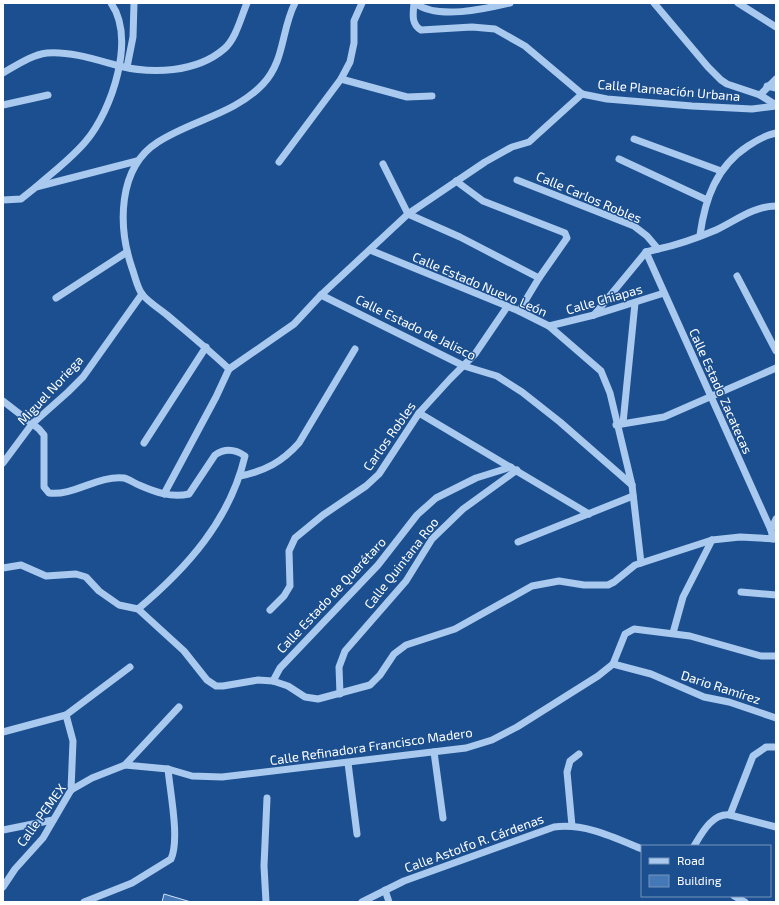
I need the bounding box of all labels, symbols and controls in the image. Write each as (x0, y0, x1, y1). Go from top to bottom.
street label: Calle Planeación Urbana (597, 76, 741, 104)
street label: Calle Carlos Robles (534, 168, 644, 226)
street label: Calle Estado Nuevo León (410, 248, 550, 320)
street label: Calle Chiapas (564, 280, 644, 318)
street label: Calle Estado de Jalisco (353, 291, 479, 363)
street label: Calle Estado Zacatecas (686, 326, 756, 456)
street label: Miguel Noriega (14, 352, 86, 428)
street label: Carlos Robles (359, 398, 419, 474)
street label: Calle Quintana Roo (360, 514, 442, 612)
street label: Calle Estado de Querétaro (273, 534, 389, 656)
street label: Dario Ramírez (679, 667, 763, 707)
street label: Calle Refinadora Francisco Madero (269, 724, 473, 768)
street label: Calle PEMEX (13, 780, 69, 850)
street label: Calle Astolfo R. Cárdenas (402, 810, 546, 876)
legend (641, 845, 771, 897)
text: Road (677, 853, 705, 867)
text: Building (677, 873, 722, 887)

